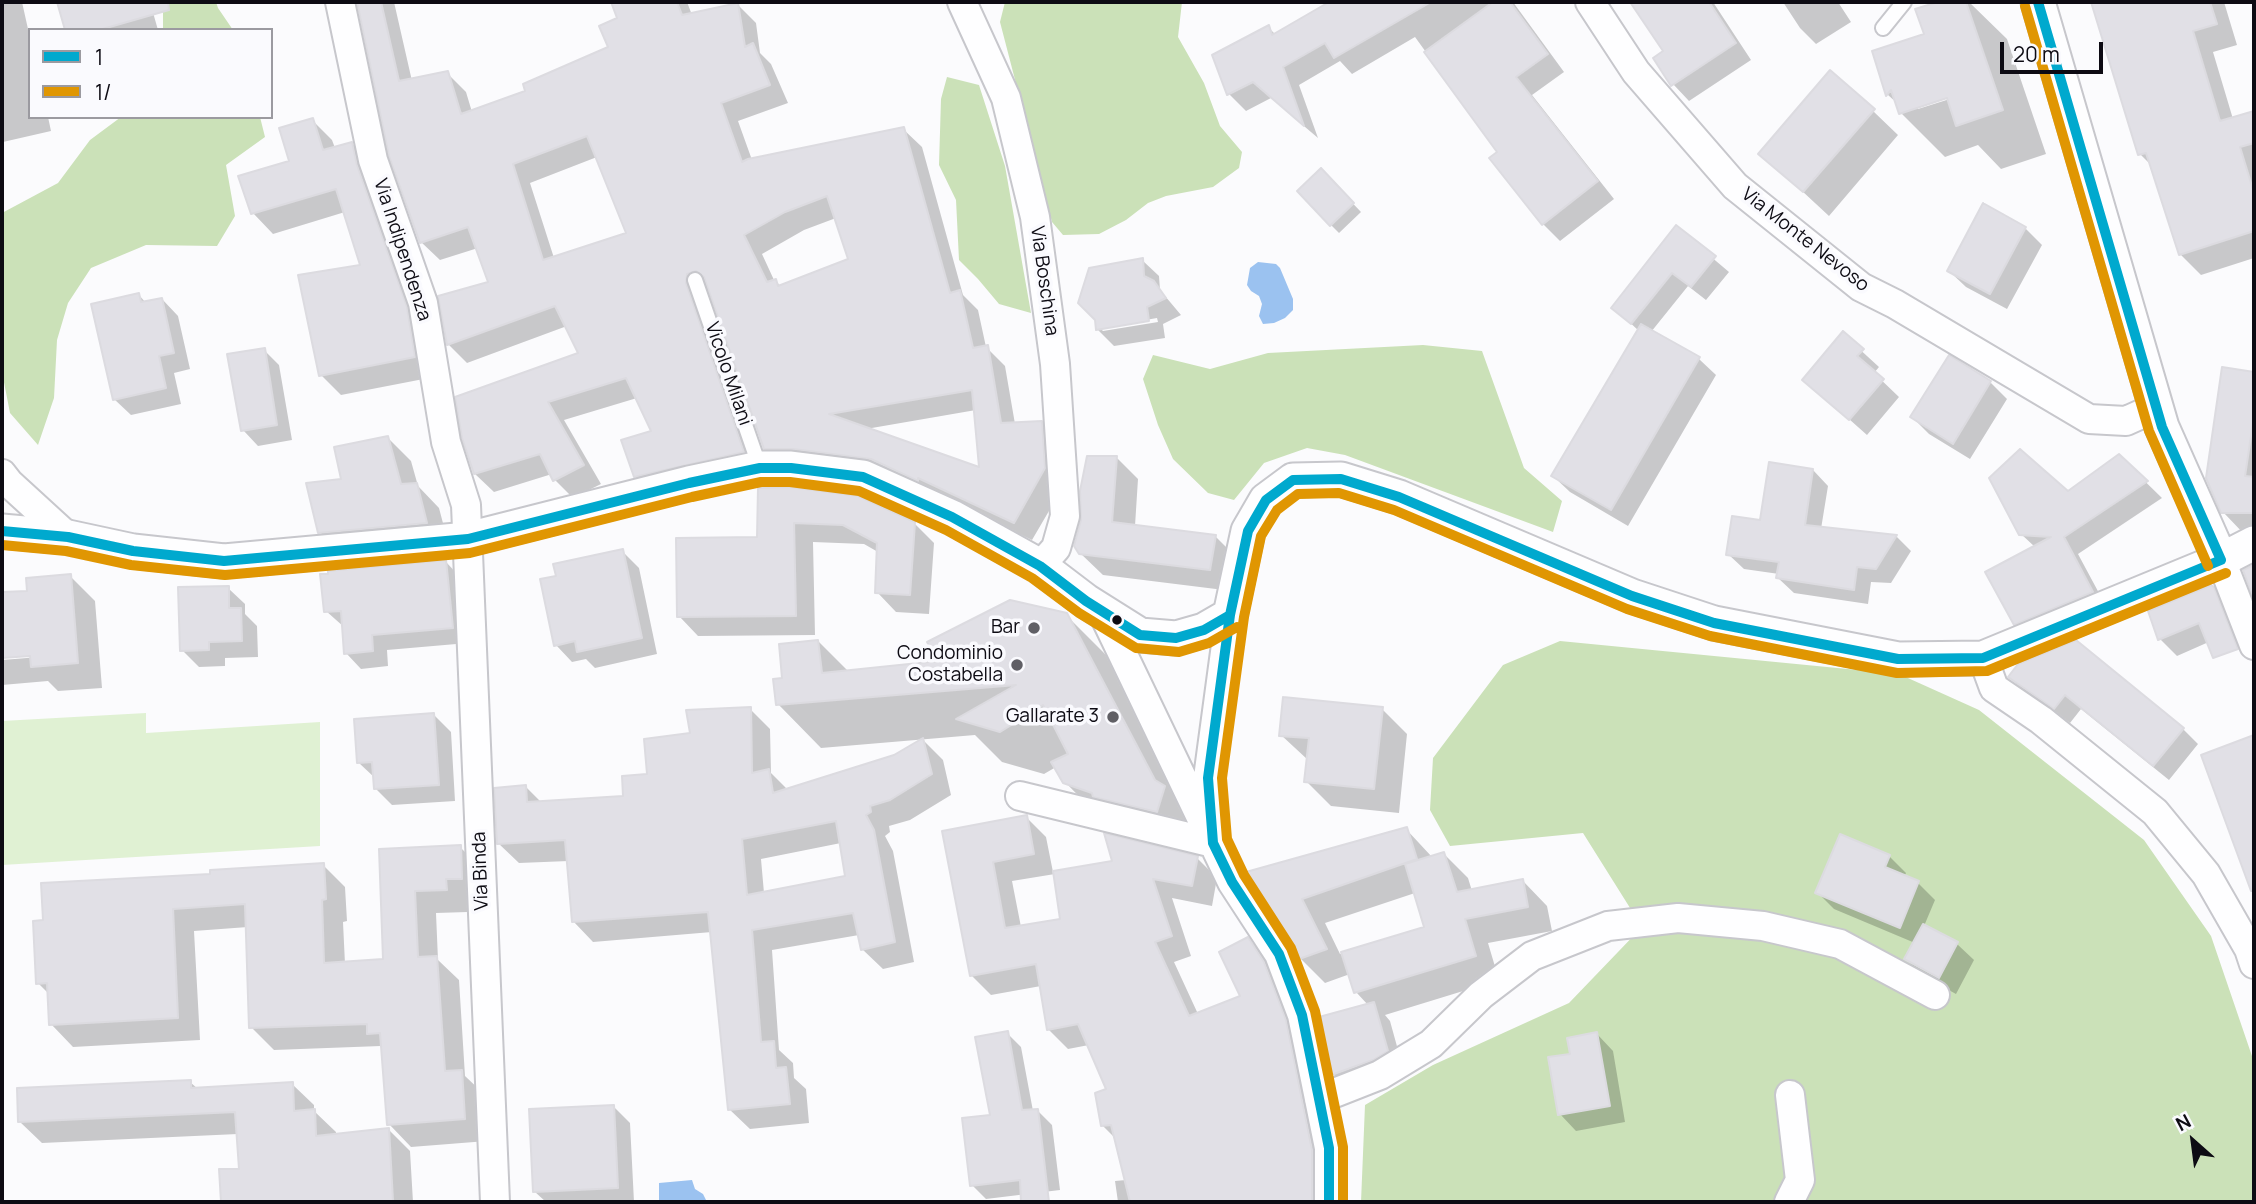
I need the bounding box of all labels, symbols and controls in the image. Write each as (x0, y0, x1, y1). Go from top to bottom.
legend (28, 28, 273, 119)
scale bar (2004, 28, 2107, 72)
text: 20 m (2013, 40, 2060, 68)
text: 1 (95, 43, 103, 71)
text: 1/ (95, 78, 111, 106)
street label: Via Indipendenza (368, 176, 436, 324)
street label: Via Monte Nevoso (1737, 183, 1873, 297)
street label: Via Boschina (1025, 225, 1063, 337)
street label: Vicolo Milani (700, 319, 756, 429)
unlabelled marker (1110, 613, 1124, 627)
place label: Bar (991, 617, 1020, 639)
marker: Bar (1026, 620, 1042, 636)
place label: Condominio Costabella (897, 643, 1003, 687)
marker: Condominio Costabella (1009, 657, 1025, 673)
place label: Gallarate 3 (1006, 706, 1099, 728)
marker: Gallarate 3 (1105, 709, 1121, 725)
street label: Via Binda (468, 831, 494, 911)
north arrow (2158, 1106, 2228, 1176)
text: N (2171, 1108, 2195, 1137)

